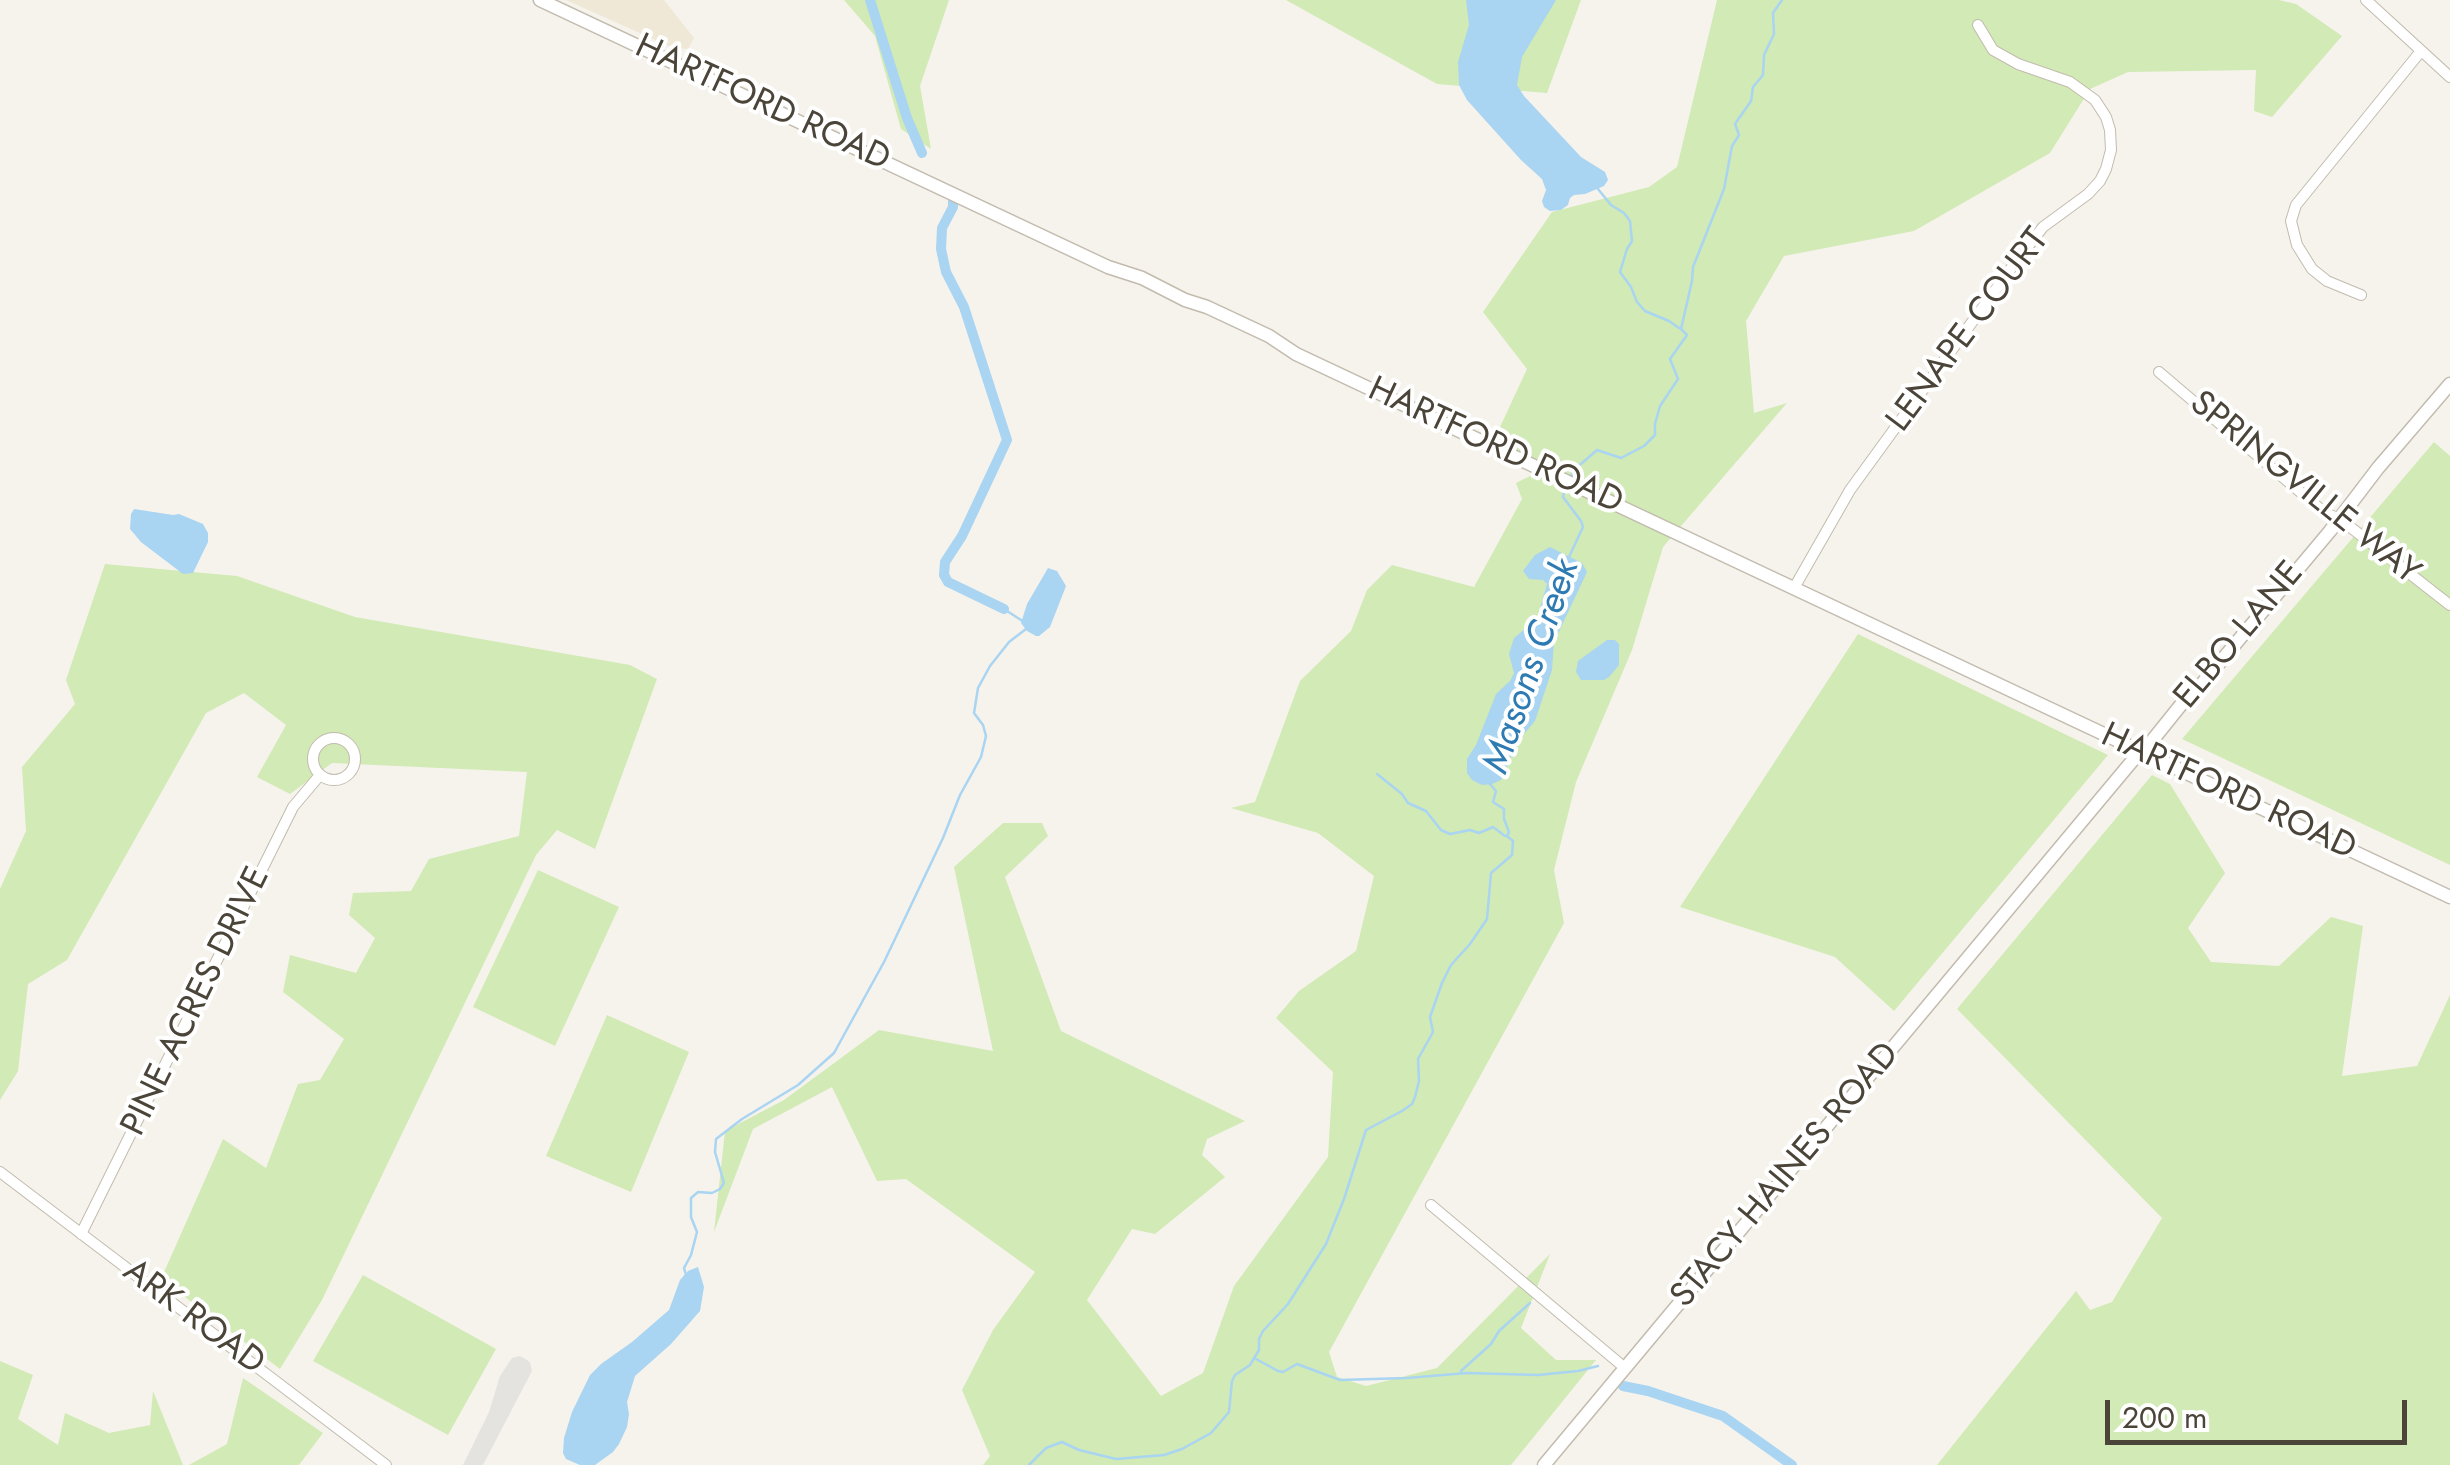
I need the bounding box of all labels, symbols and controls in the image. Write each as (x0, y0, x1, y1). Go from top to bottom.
street label: HARTFORD ROAD (628, 27, 896, 181)
street label: LENAPE COURT (1879, 221, 2059, 441)
street label: HARTFORD ROAD (1361, 370, 1629, 524)
street label: SPRINGVILLE WAY (2180, 383, 2428, 595)
water label: Masons Creek (1475, 554, 1591, 780)
street label: ELBO LANE (2166, 554, 2314, 718)
street label: HARTFORD ROAD (2094, 716, 2362, 870)
street label: PINE ACRES DRIVE (114, 861, 280, 1143)
street label: STACY HAINES ROAD (1663, 1035, 1909, 1317)
street label: ARK ROAD (114, 1251, 272, 1385)
scale bar (2110, 1380, 2412, 1442)
text: 200 m (2122, 1396, 2207, 1439)

